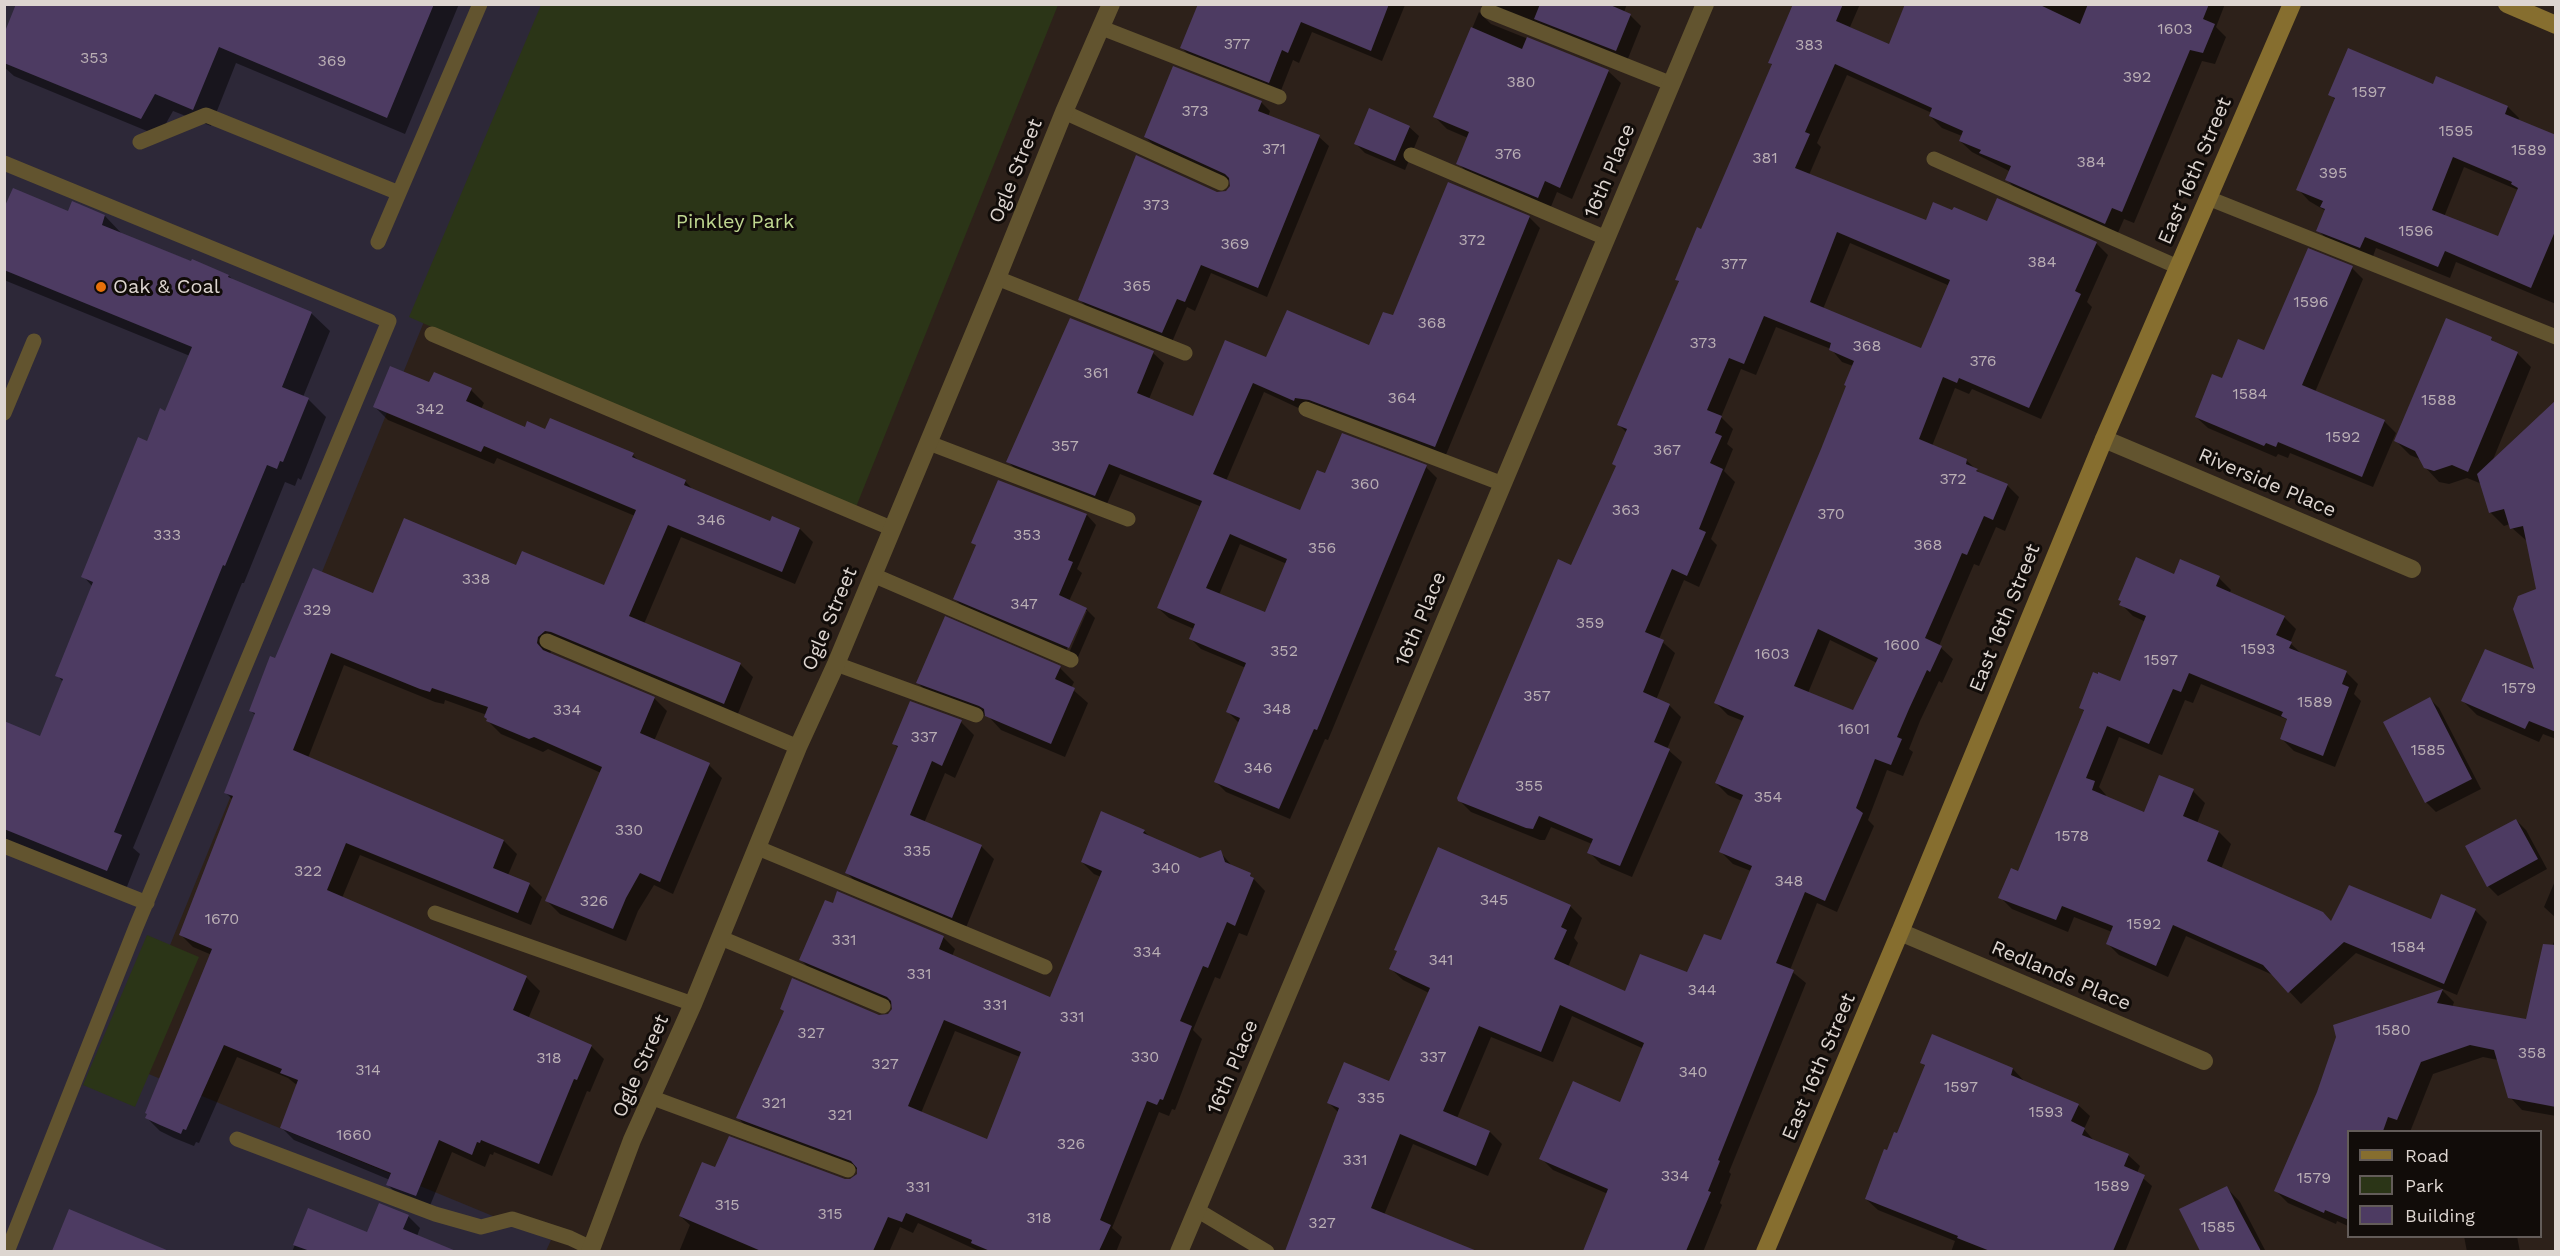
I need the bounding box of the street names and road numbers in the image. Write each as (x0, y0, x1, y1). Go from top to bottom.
street label: East 16th Street (2153, 94, 2237, 248)
street label: Ogle Street (984, 115, 1048, 227)
street label: 16th Place (1579, 120, 1641, 222)
street label: Riverside Place (2194, 443, 2340, 523)
street label: East 16th Street (1964, 540, 2046, 696)
street label: Ogle Street (797, 564, 863, 674)
street label: 16th Place (1390, 568, 1452, 670)
street label: Redlands Place (1988, 936, 2134, 1016)
street label: East 16th Street (1777, 990, 1861, 1144)
street label: Ogle Street (608, 1011, 674, 1121)
street label: 16th Place (1202, 1016, 1264, 1118)

